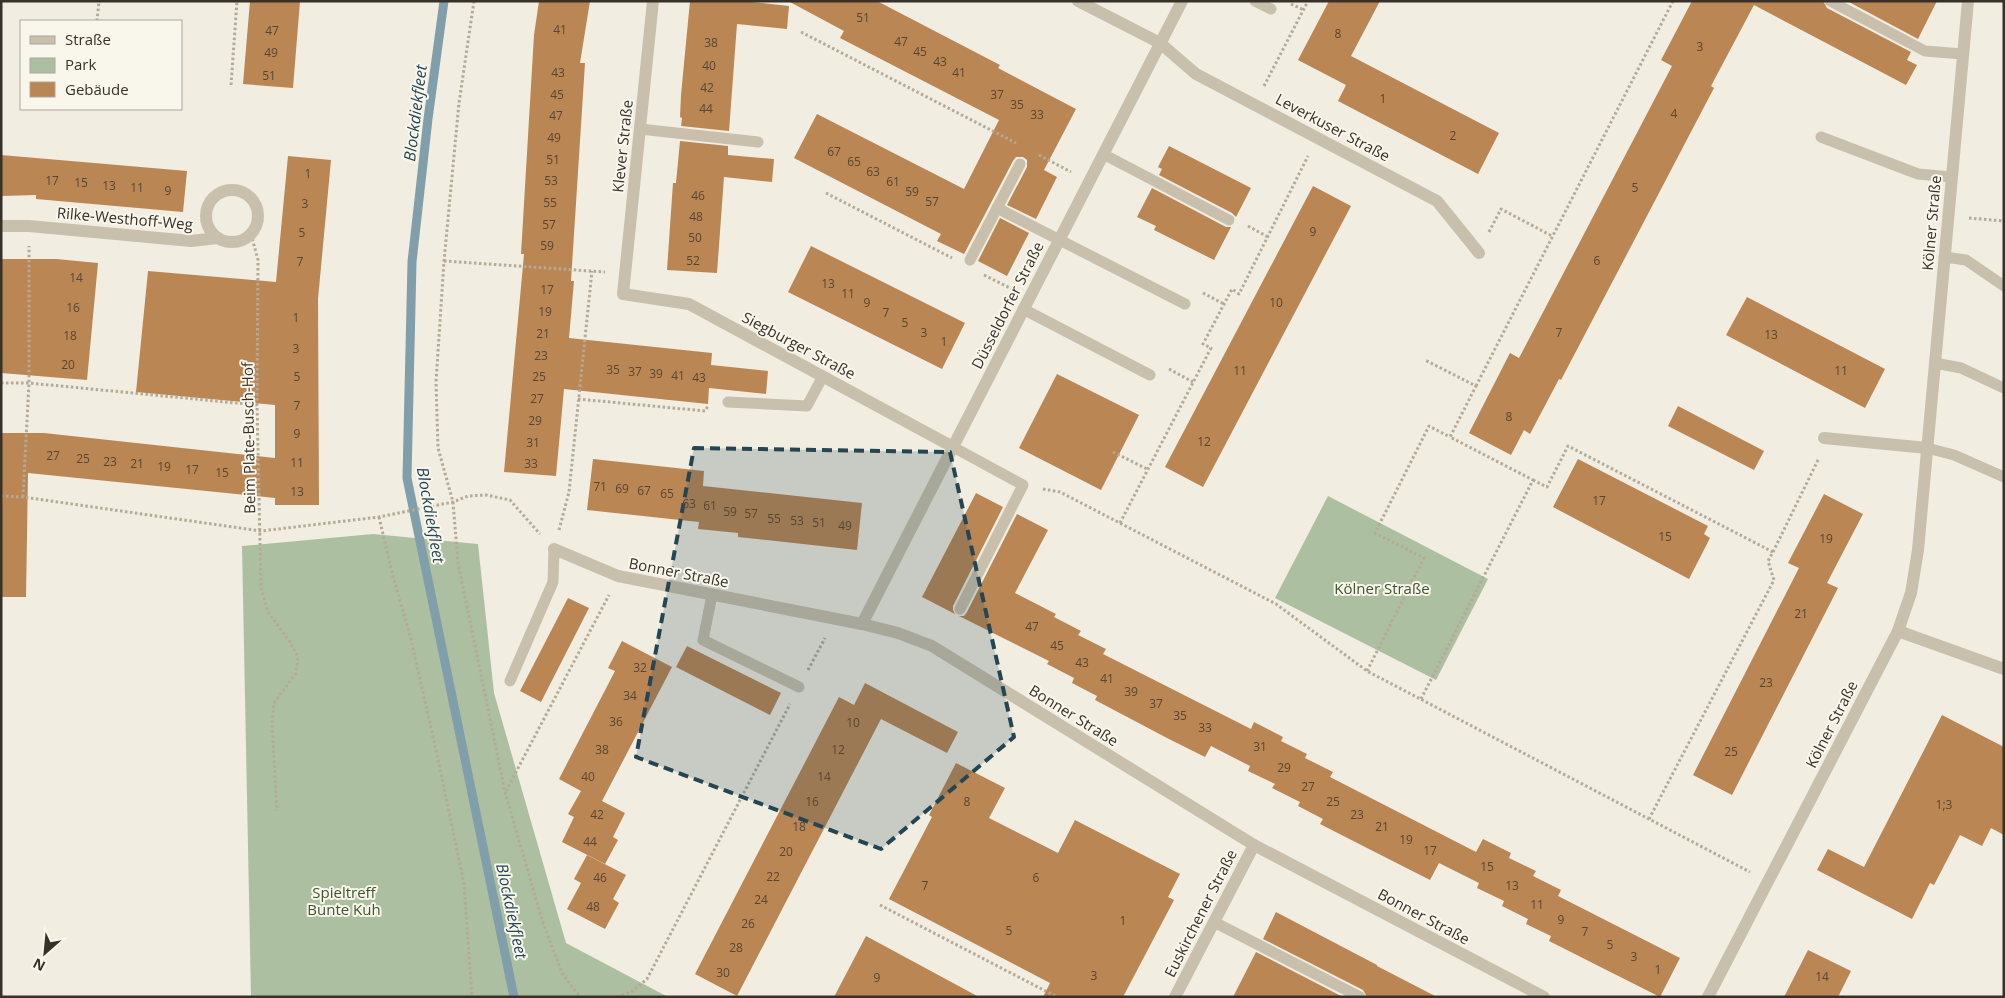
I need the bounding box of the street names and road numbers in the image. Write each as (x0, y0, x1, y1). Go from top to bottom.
street label: Leverkuser Straße (1272, 88, 1394, 166)
street label: Klever Straße (607, 99, 637, 193)
street label: Kölner Straße (1917, 175, 1945, 271)
street label: Rilke-Westhoff-Weg (56, 202, 194, 234)
street label: Düsseldorfer Straße (966, 238, 1048, 372)
street label: Siegburger Straße (739, 307, 859, 383)
street label: Beim Plate-Busch-Hof (237, 361, 259, 514)
street label: Bonner Straße (627, 553, 731, 591)
street label: Kölner Straße (1800, 677, 1862, 771)
street label: Bonner Straße (1026, 680, 1122, 750)
street label: Euskirchener Straße (1159, 846, 1241, 980)
street label: Bonner Straße (1375, 883, 1473, 949)

